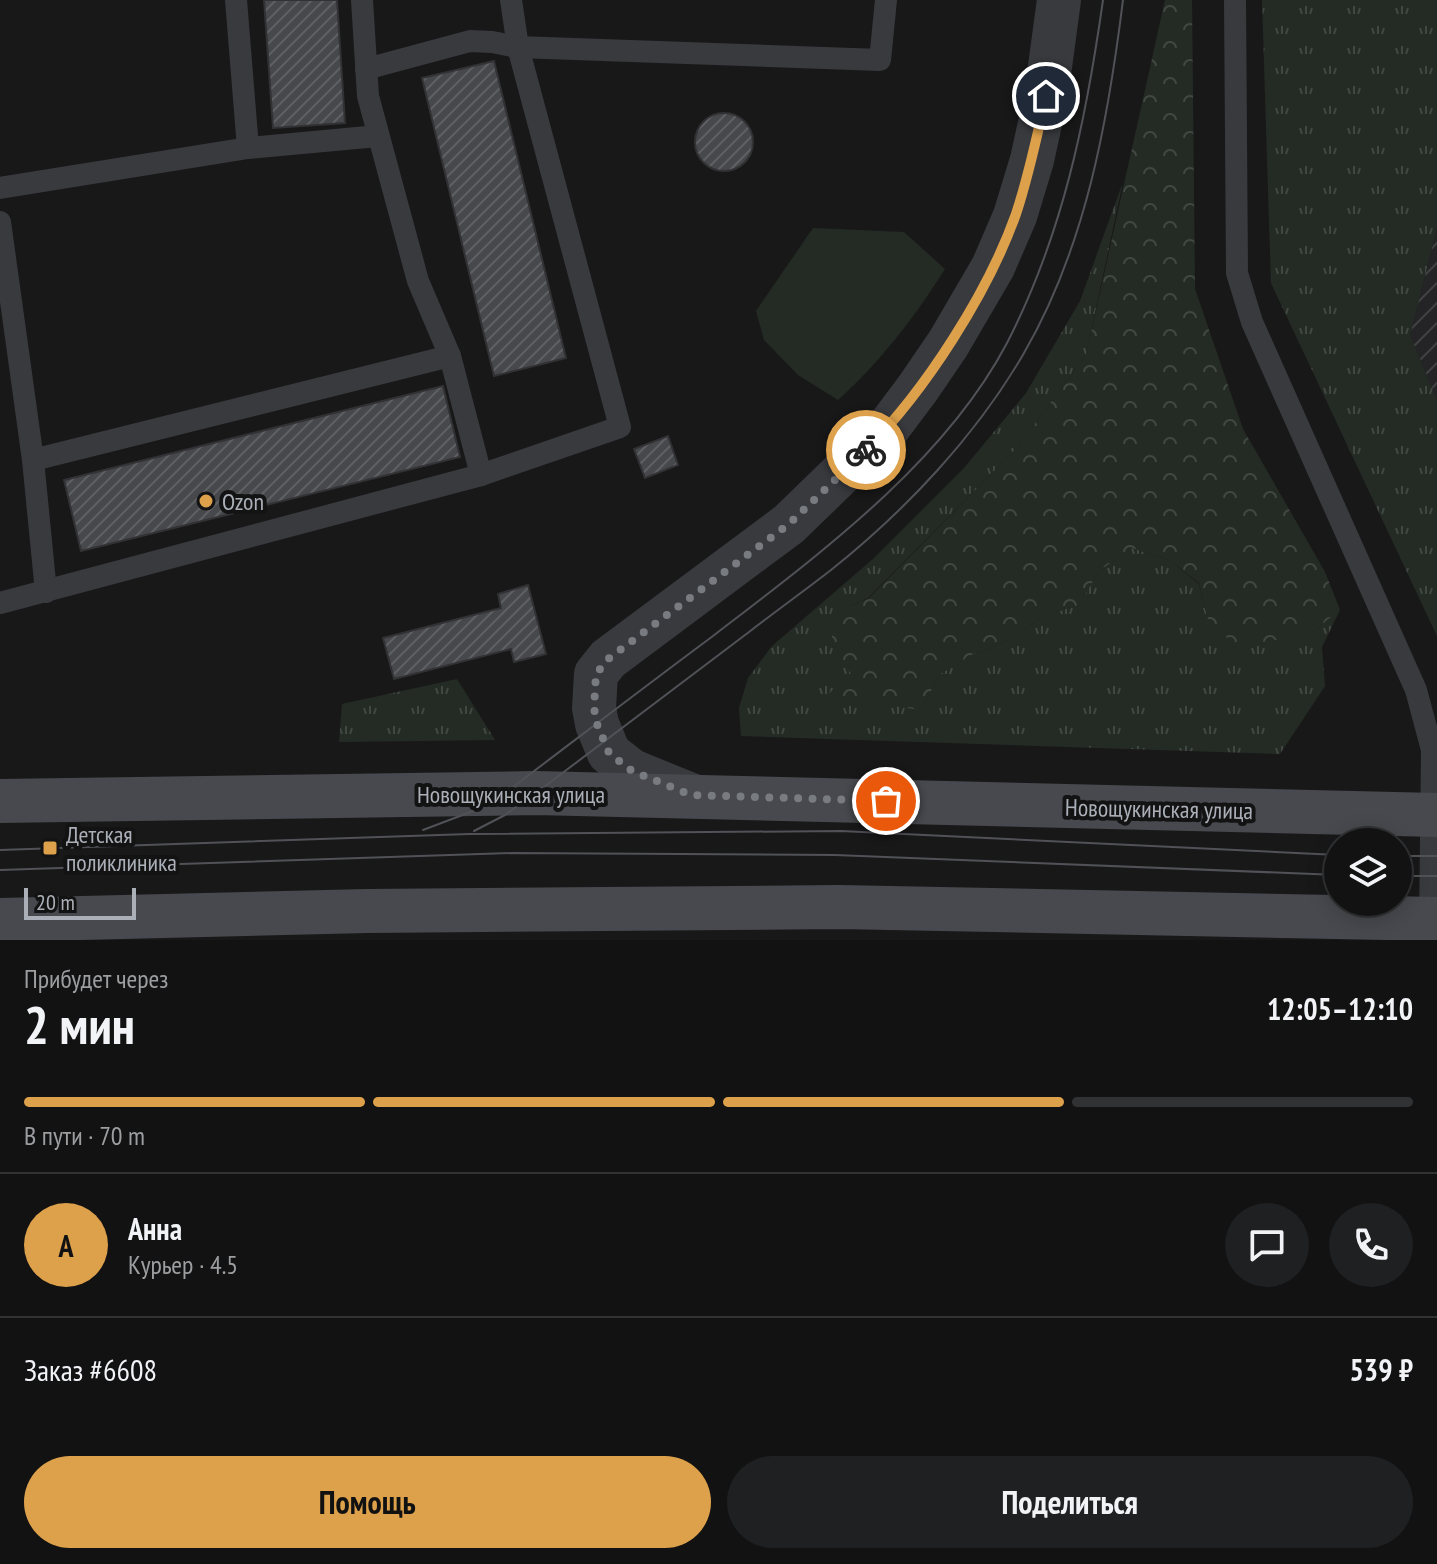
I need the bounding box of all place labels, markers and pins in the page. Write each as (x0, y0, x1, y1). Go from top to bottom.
pin (1012, 62, 1080, 130)
place label: Ozon (222, 486, 264, 517)
marker: Ozon (197, 492, 215, 510)
pin (852, 767, 920, 835)
place label: Детская поликлиника (66, 819, 177, 878)
marker: Детская поликлиника (41, 839, 59, 857)

